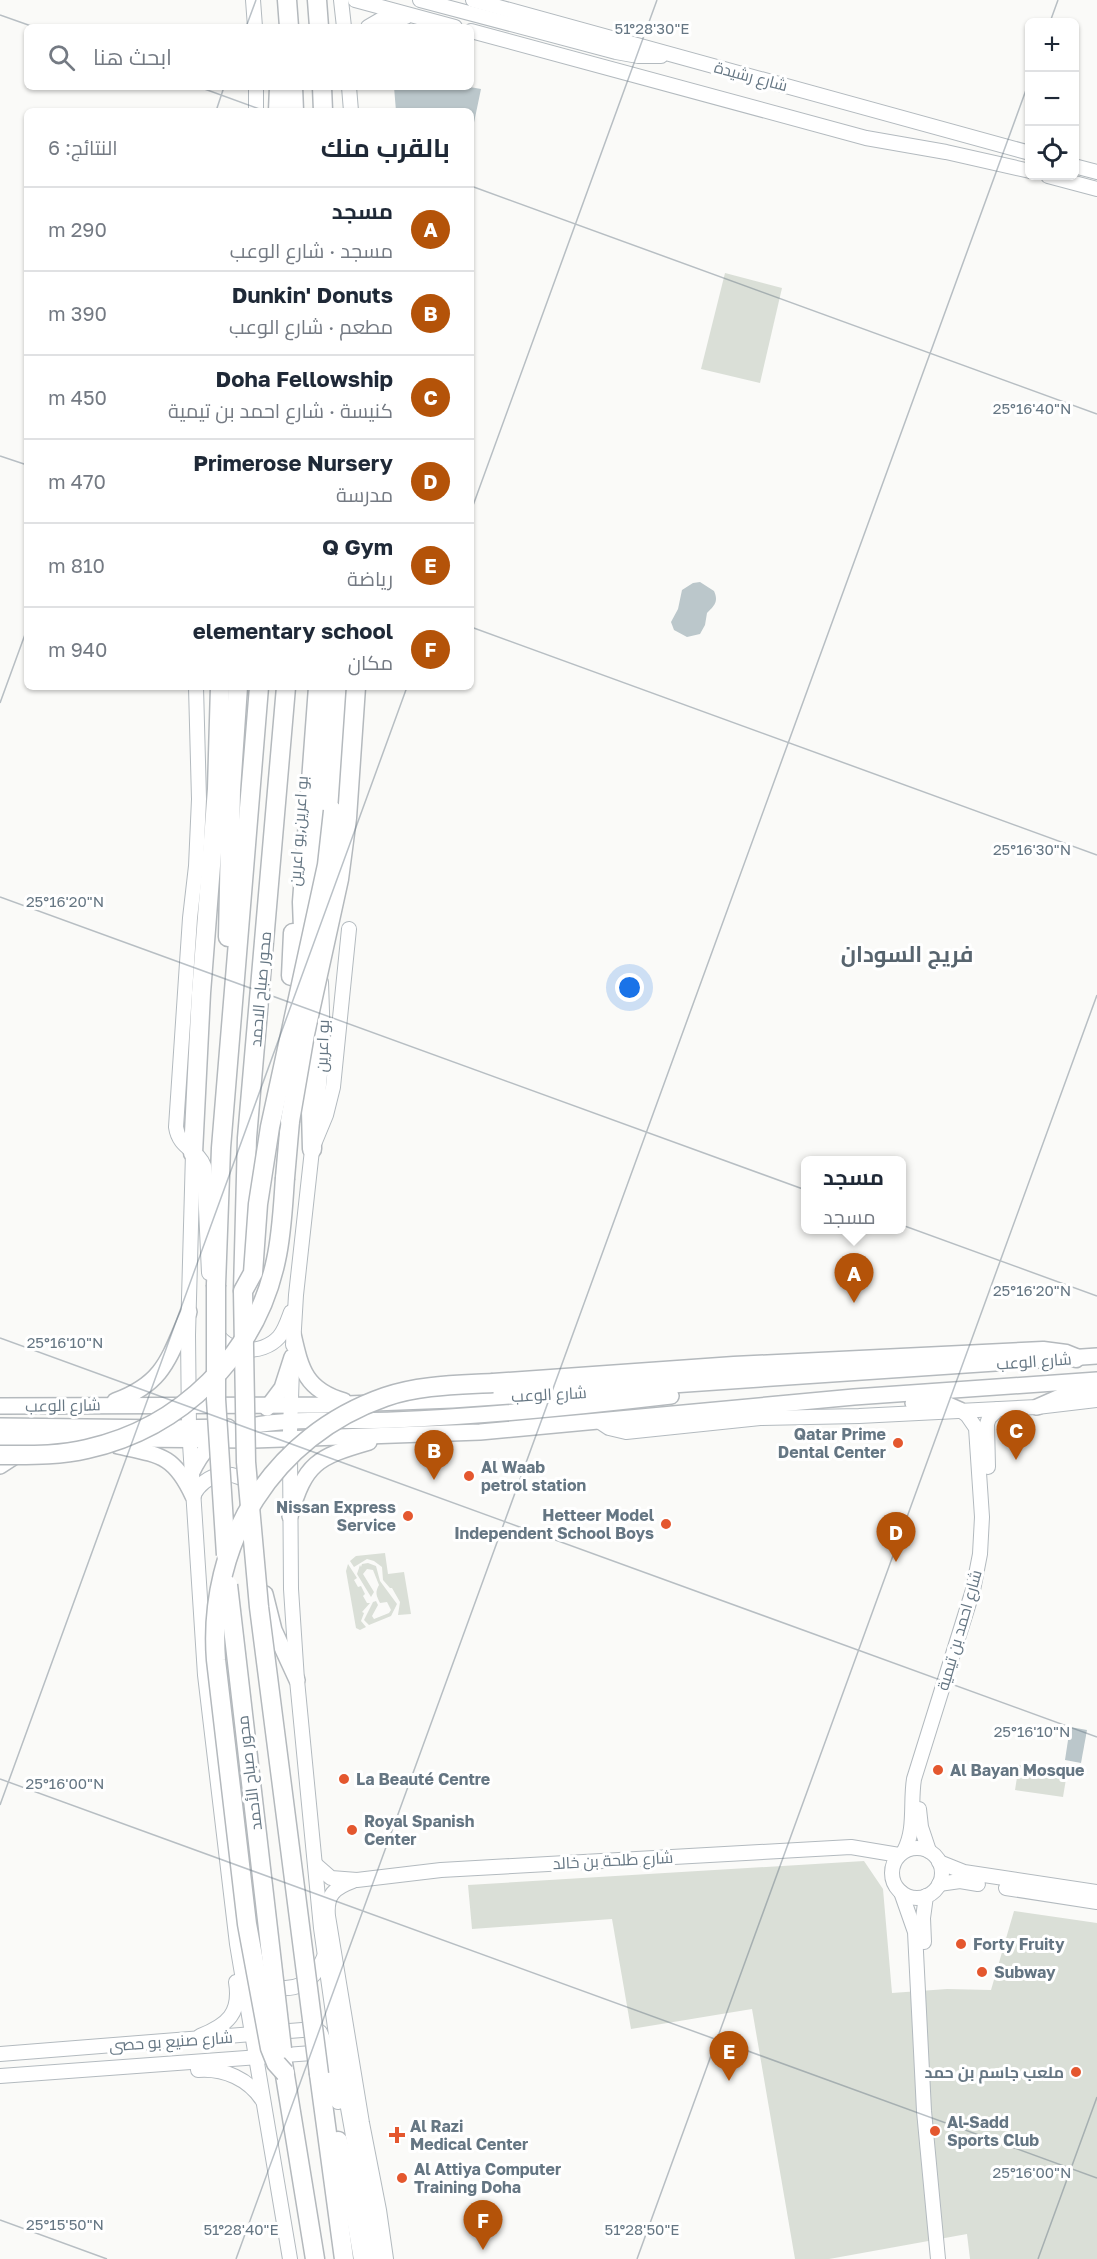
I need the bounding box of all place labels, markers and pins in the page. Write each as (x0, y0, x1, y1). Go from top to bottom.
pin: A (834, 1254, 874, 1303)
pin: C (996, 1410, 1036, 1460)
place label: Qatar Prime Dental Center (778, 1424, 886, 1462)
pin: B (414, 1430, 454, 1480)
marker: Qatar Prime Dental Center (891, 1436, 905, 1450)
place label: Al Waab petrol station (481, 1457, 586, 1495)
marker: Al Waab petrol station (462, 1469, 476, 1483)
place label: Nissan Express Service (276, 1497, 396, 1535)
place label: Hetteer Model Independent School Boys (454, 1505, 655, 1543)
marker: Nissan Express Service (401, 1509, 415, 1523)
pin: D (876, 1512, 916, 1562)
marker: Hetteer Model Independent School Boys (659, 1517, 673, 1531)
place label: Al Bayan Mosque (950, 1760, 1084, 1780)
marker: Al Bayan Mosque (931, 1763, 945, 1777)
place label: La Beauté Centre (356, 1769, 490, 1789)
marker: La Beauté Centre (337, 1772, 351, 1786)
place label: Royal Spanish Center (364, 1811, 474, 1849)
marker: Royal Spanish Center (345, 1823, 359, 1837)
place label: Forty Fruity (973, 1934, 1065, 1954)
marker: Forty Fruity (954, 1937, 968, 1951)
place label: Subway (994, 1962, 1056, 1982)
marker: Subway (975, 1965, 989, 1979)
pin: E (710, 2032, 748, 2081)
place label: ملعب جاسم بن حمد (925, 2062, 1064, 2084)
marker: ملعب جاسم بن حمد (1069, 2065, 1083, 2079)
place label: Al-Sadd Sports Club (947, 2112, 1039, 2150)
place label: Al Razi Medical Center (410, 2116, 528, 2154)
marker: Al-Sadd Sports Club (928, 2124, 942, 2138)
marker: Al Razi Medical Center (388, 2126, 406, 2144)
place label: Al Attiya Computer Training Doha (414, 2159, 561, 2197)
marker: Al Attiya Computer Training Doha (395, 2171, 409, 2185)
pin: F (464, 2200, 502, 2250)

